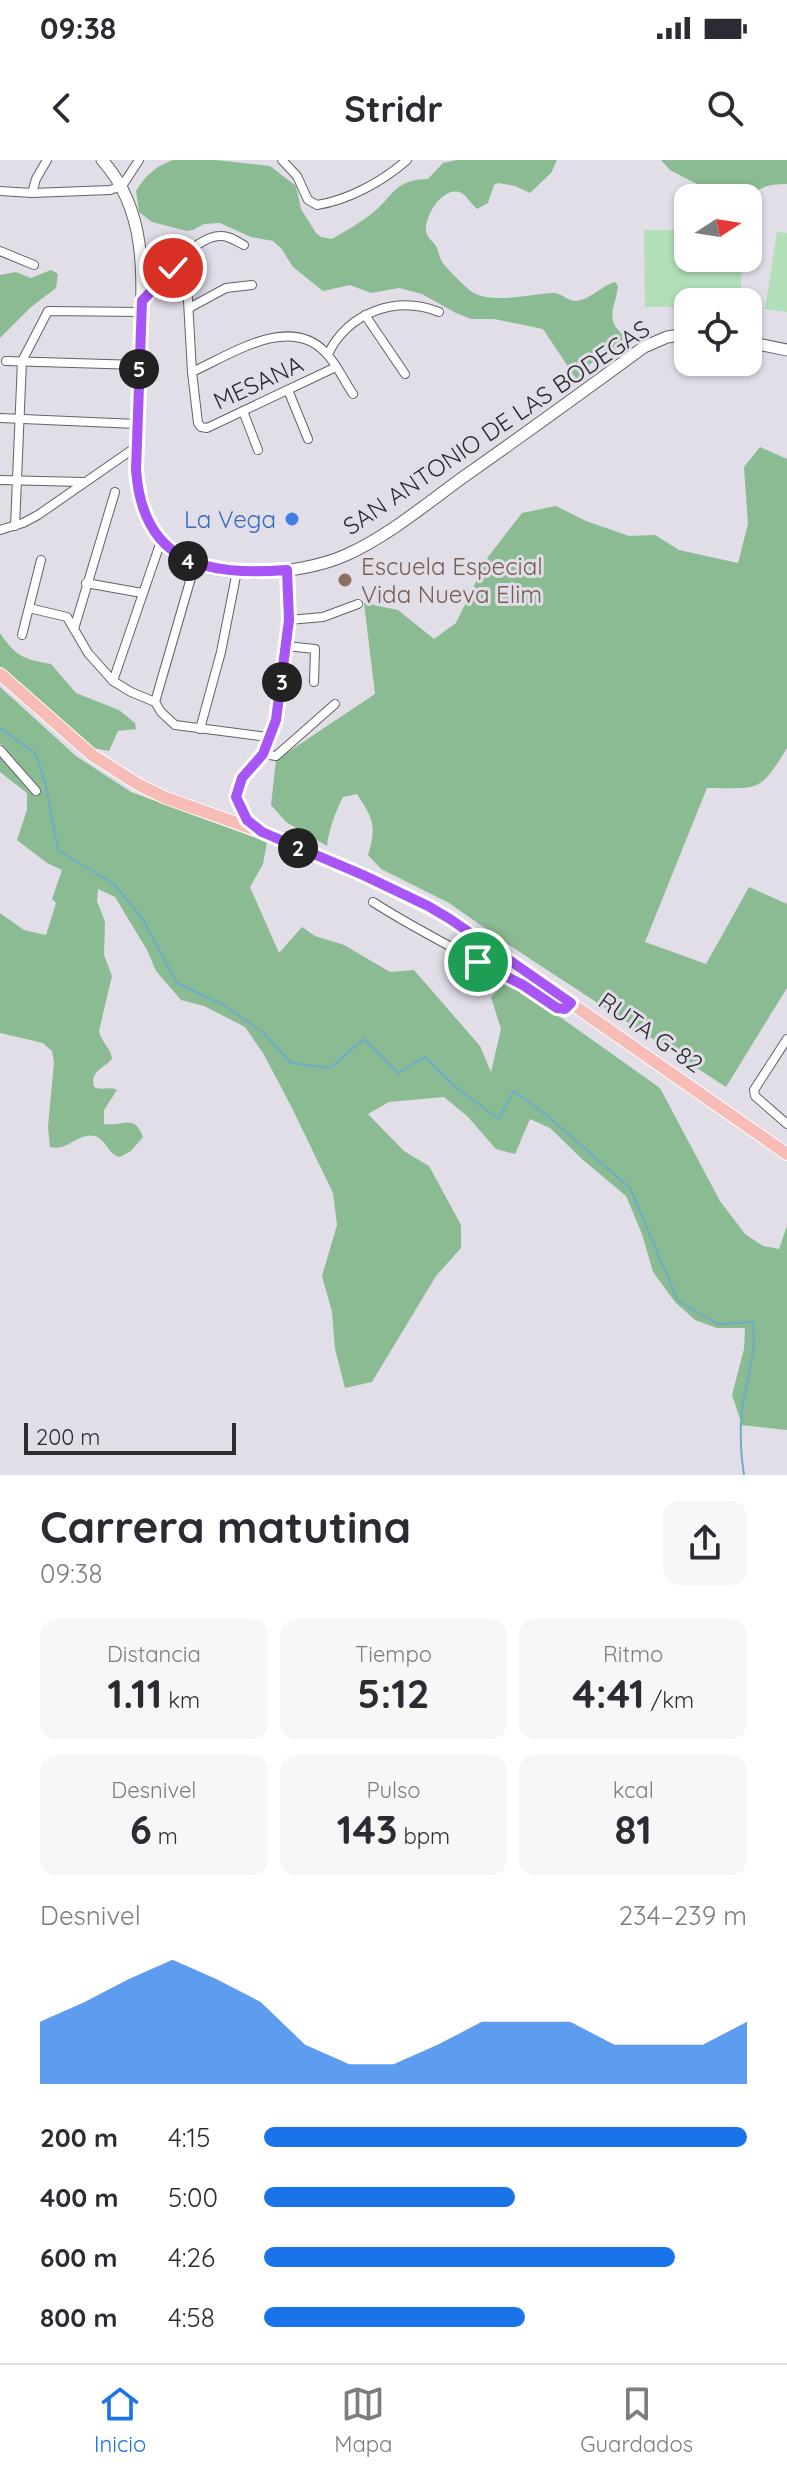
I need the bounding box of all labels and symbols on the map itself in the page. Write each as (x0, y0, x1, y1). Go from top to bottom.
north arrow (674, 184, 762, 272)
pin (139, 234, 207, 302)
street label: SAN ANTONIO DE LAS BODEGAS (337, 313, 655, 541)
street label: MESANA (208, 348, 308, 416)
pin: 5 (119, 349, 159, 389)
place label: La Vega (184, 504, 276, 534)
marker: La Vega (283, 510, 301, 528)
pin: 4 (168, 541, 208, 581)
place label: Escuela Especial Vida Nueva Elim (361, 551, 543, 609)
marker: Escuela Especial Vida Nueva Elim (336, 571, 354, 589)
pin: 3 (262, 662, 302, 702)
pin: 2 (278, 828, 318, 868)
pin (444, 928, 512, 996)
street label: RUTA G-82 (593, 985, 709, 1079)
scale bar (24, 1419, 236, 1455)

